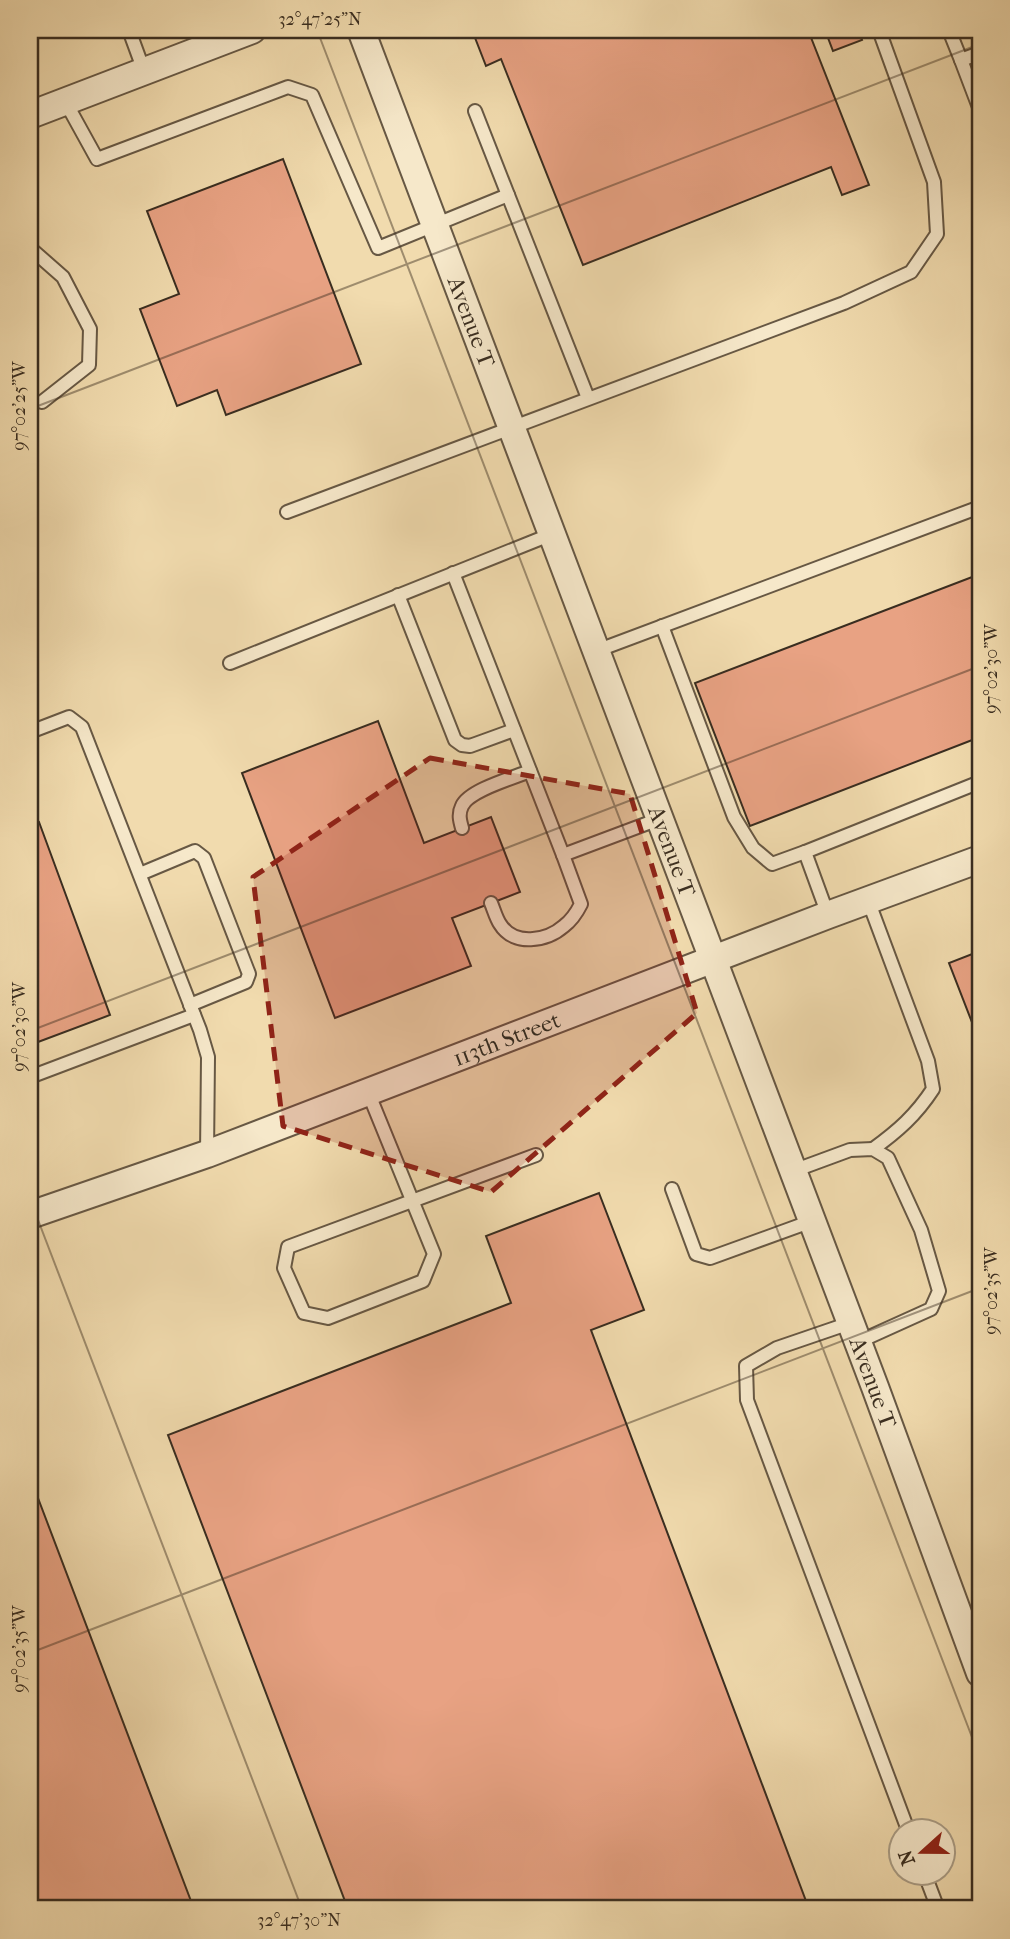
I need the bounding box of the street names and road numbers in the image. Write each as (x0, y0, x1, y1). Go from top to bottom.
street label: Avenue T (442, 272, 501, 371)
street label: Avenue T (642, 801, 702, 901)
street label: 113th Street (449, 1006, 564, 1072)
street label: Avenue T (843, 1332, 902, 1432)

